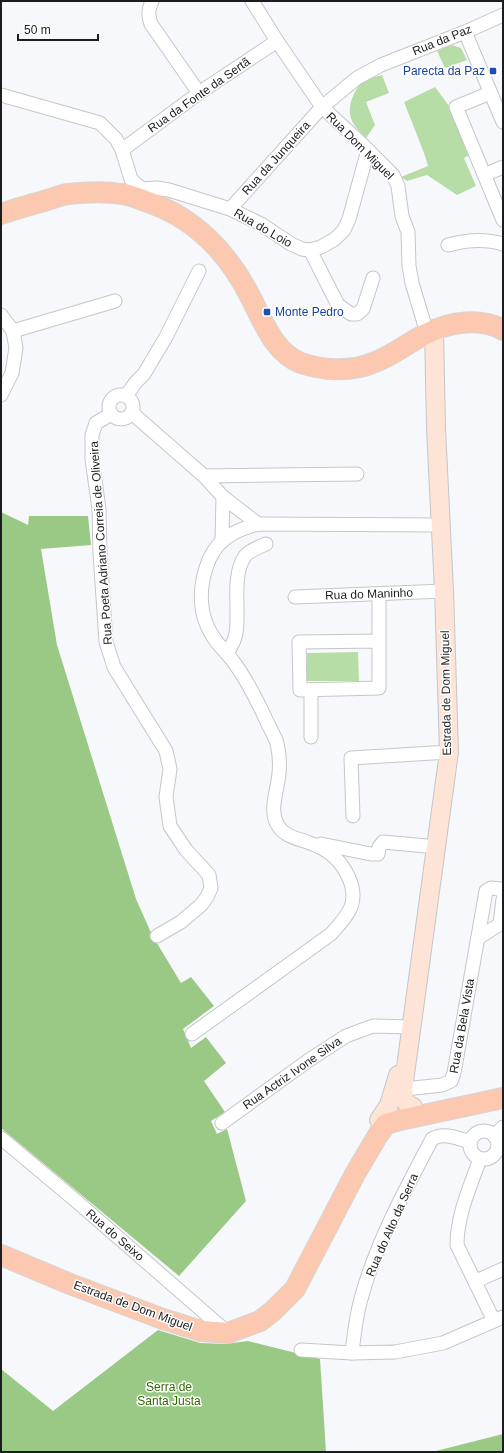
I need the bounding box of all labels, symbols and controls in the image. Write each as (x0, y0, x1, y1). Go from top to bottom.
scale bar (18, 16, 98, 42)
street label: Rua da Paz (410, 22, 474, 58)
text: 50 m (24, 23, 51, 37)
street label: Rua da Fonte da Sertã (145, 54, 253, 136)
place label: Parecta da Paz (403, 64, 485, 78)
marker: Parecta da Paz (488, 66, 498, 76)
street label: Rua Dom Miguel (323, 109, 397, 183)
street label: Rua da Junqueira (239, 118, 313, 198)
street label: Rua do Loio (231, 206, 295, 250)
place label: Monte Pedro (275, 305, 344, 319)
marker: Monte Pedro (262, 307, 272, 317)
street label: Rua Poeta Adriano Correia de Oliveira (87, 440, 115, 645)
street label: Rua do Maninho (325, 585, 414, 603)
street label: Estrada de Dom Miguel (438, 630, 454, 756)
street label: Rua da Bela Vista (447, 977, 477, 1074)
street label: Rua Actriz Ivone Silva (240, 1034, 344, 1112)
street label: Rua do Alto da Serra (363, 1171, 421, 1279)
street label: Rua do Seixo (83, 1206, 147, 1264)
street label: Estrada de Dom Miguel (72, 1278, 194, 1334)
park label: Serra de Santa Justa (137, 1380, 201, 1408)

